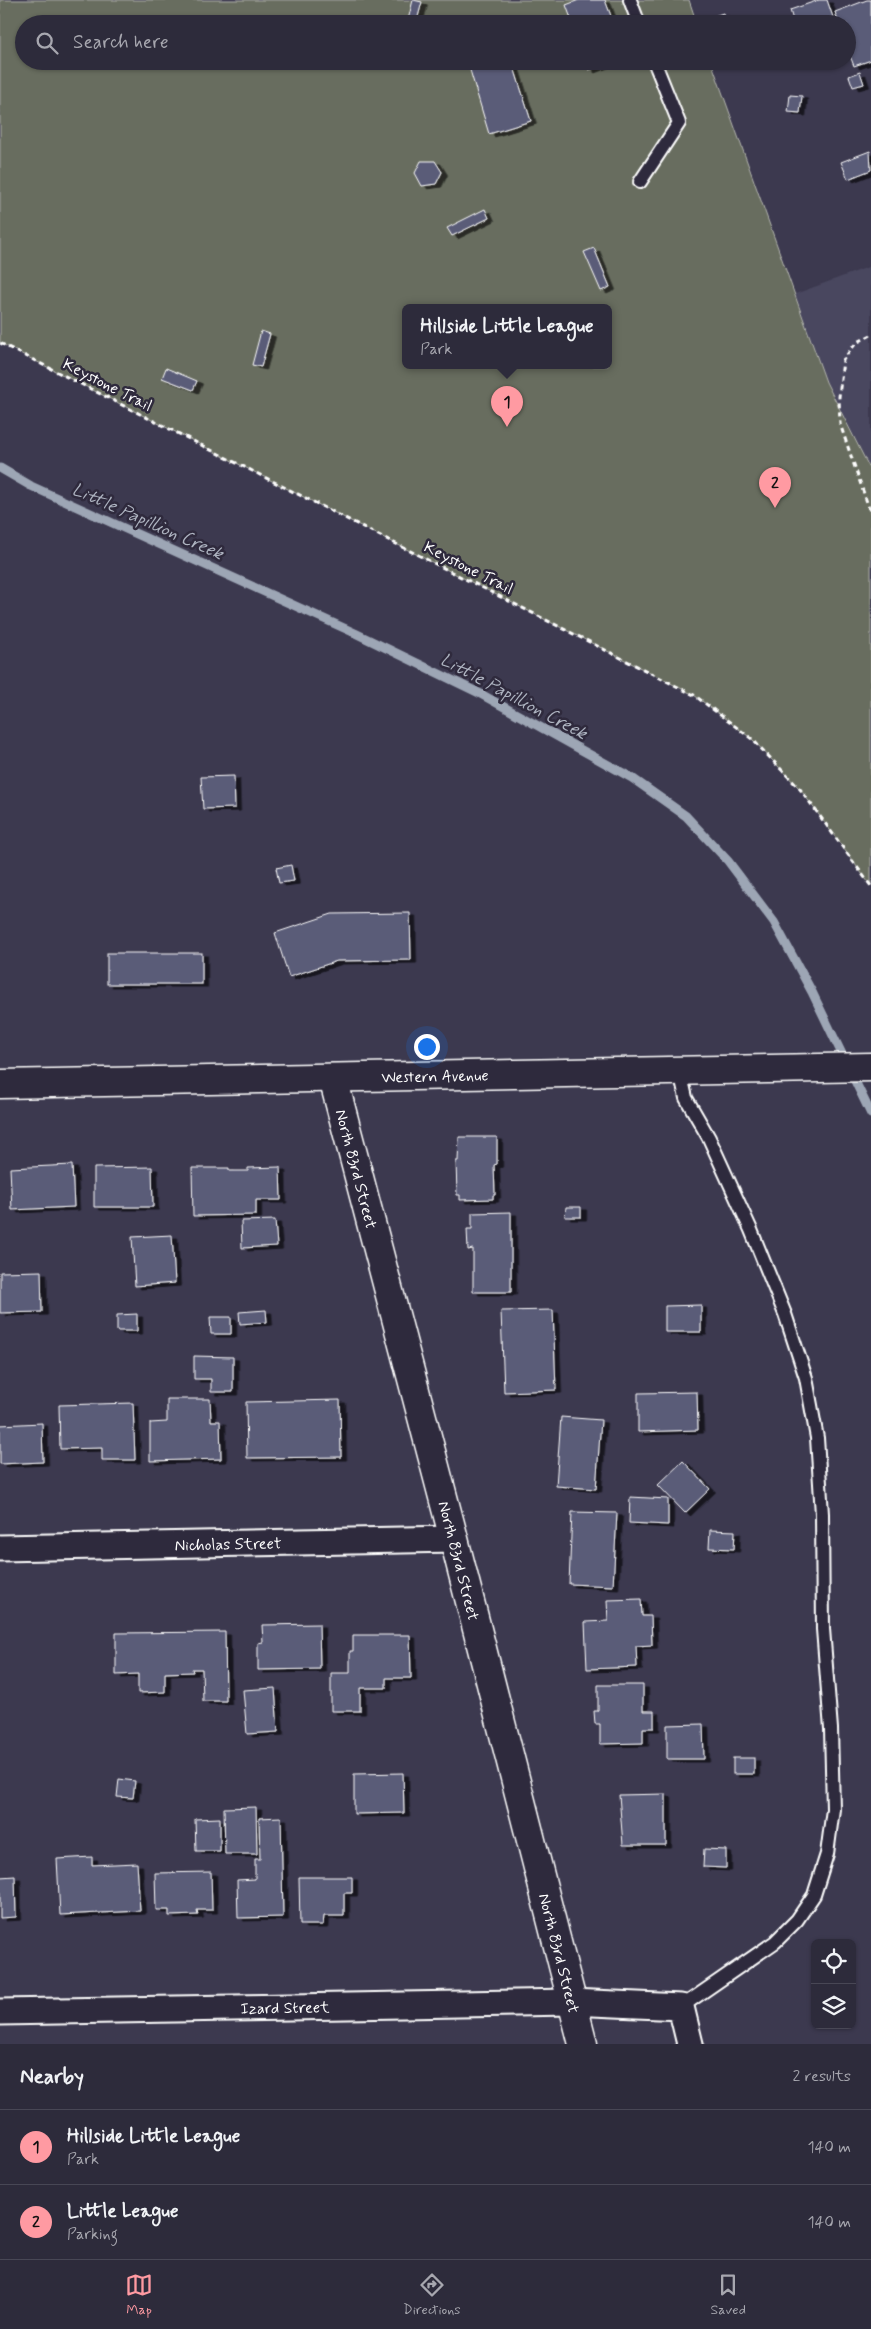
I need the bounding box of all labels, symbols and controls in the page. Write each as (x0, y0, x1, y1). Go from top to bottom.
search box (15, 15, 856, 70)
icon: search (33, 29, 61, 57)
text: Search here (73, 30, 169, 55)
popup (402, 304, 612, 369)
text: Hillside Little League (420, 314, 594, 339)
text: Park (420, 339, 452, 360)
street label: Keystone Trail (59, 354, 156, 417)
pin: 1 (491, 386, 523, 427)
pin: 2 (759, 467, 791, 508)
water label: Little Papillion Creek (68, 478, 228, 566)
street label: Keystone Trail (420, 537, 517, 600)
water label: Little Papillion Creek (436, 648, 592, 746)
your location (414, 1034, 440, 1060)
street label: Western Avenue (381, 1065, 489, 1089)
street label: North 83rd Street (330, 1107, 381, 1232)
street label: North 83rd Street (432, 1499, 484, 1624)
street label: Nicholas Street (174, 1533, 282, 1557)
street label: North 83rd Street (533, 1891, 584, 2016)
map controls (811, 1939, 856, 2029)
button: locate (811, 1939, 856, 1984)
button: layers (811, 1984, 856, 2029)
street label: Izard Street (240, 1997, 330, 2020)
text: Nearby (20, 2063, 84, 2091)
text: 2 results (793, 2066, 851, 2087)
text: Hillside Little League (67, 2124, 240, 2149)
text: 1 (32, 2137, 40, 2158)
text: 140 m (807, 2137, 851, 2158)
text: Park (67, 2149, 99, 2170)
text: Little League (67, 2199, 179, 2224)
text: 2 (32, 2212, 40, 2233)
text: 140 m (807, 2212, 851, 2233)
text: Parking (67, 2224, 118, 2245)
tab: Map (125, 2271, 153, 2319)
tab: Directions (403, 2271, 461, 2319)
tab: Saved (711, 2271, 746, 2319)

